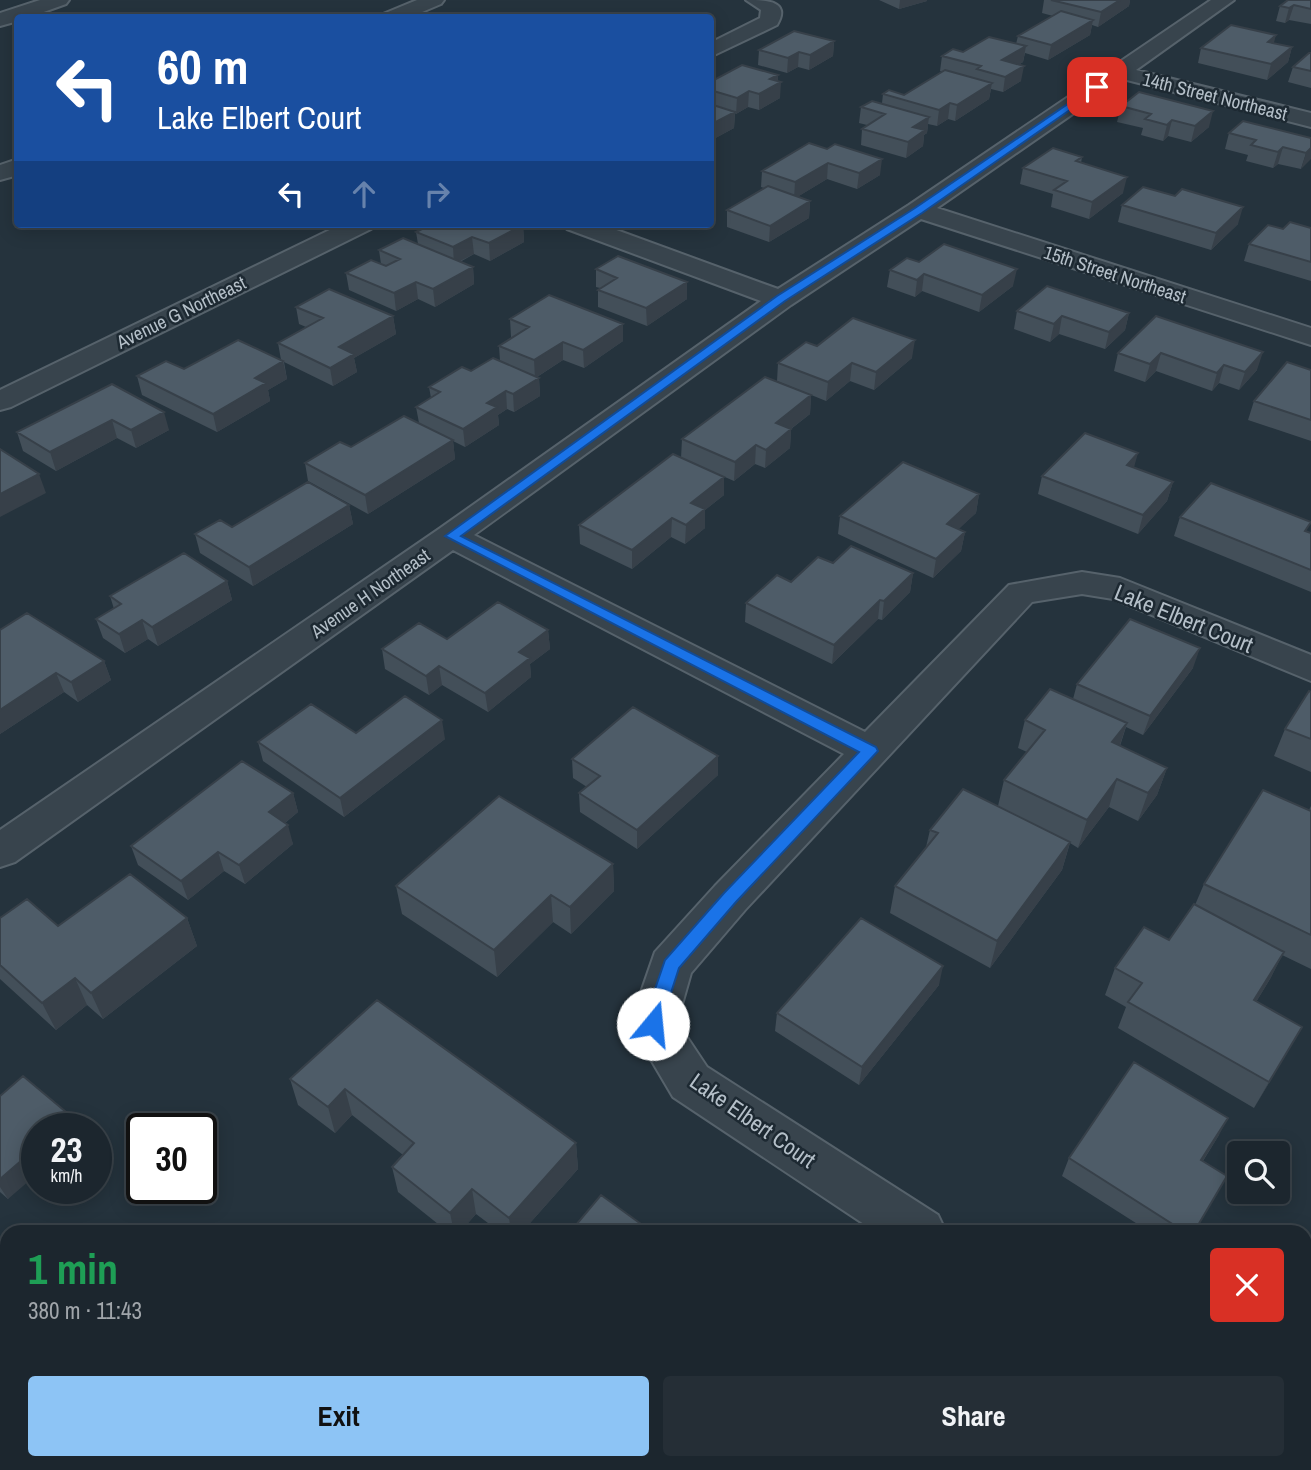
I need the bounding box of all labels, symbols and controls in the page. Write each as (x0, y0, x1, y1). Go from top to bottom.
text: 60 m (157, 33, 249, 99)
icon: left (42, 42, 133, 133)
pin (1067, 57, 1127, 117)
street label: 14th Street Northeast (1140, 65, 1291, 127)
icon: arrive (1078, 68, 1116, 106)
text: Lake Elbert Court (157, 96, 361, 139)
icon: left (272, 175, 310, 213)
icon: ahead (345, 175, 383, 213)
icon: right (418, 175, 456, 213)
street label: 15th Street Northeast (1041, 239, 1190, 309)
street label: Avenue G Northeast (111, 269, 251, 355)
street label: Avenue H Northeast (304, 542, 435, 644)
street label: Lake Elbert Court (1110, 576, 1258, 660)
position arrow (616, 987, 690, 1061)
street label: Lake Elbert Court (684, 1065, 822, 1175)
speed limit sign: 30 (126, 1113, 217, 1204)
text: 23 (51, 1126, 82, 1173)
map controls (1227, 1141, 1290, 1204)
button: search (1227, 1141, 1290, 1204)
text: km/h (51, 1163, 83, 1188)
text: 1 min (28, 1241, 118, 1297)
button: close (1210, 1248, 1284, 1322)
text: 380 m · 11:43 (28, 1295, 142, 1326)
button: Exit (28, 1376, 649, 1456)
button: Share (663, 1376, 1284, 1456)

